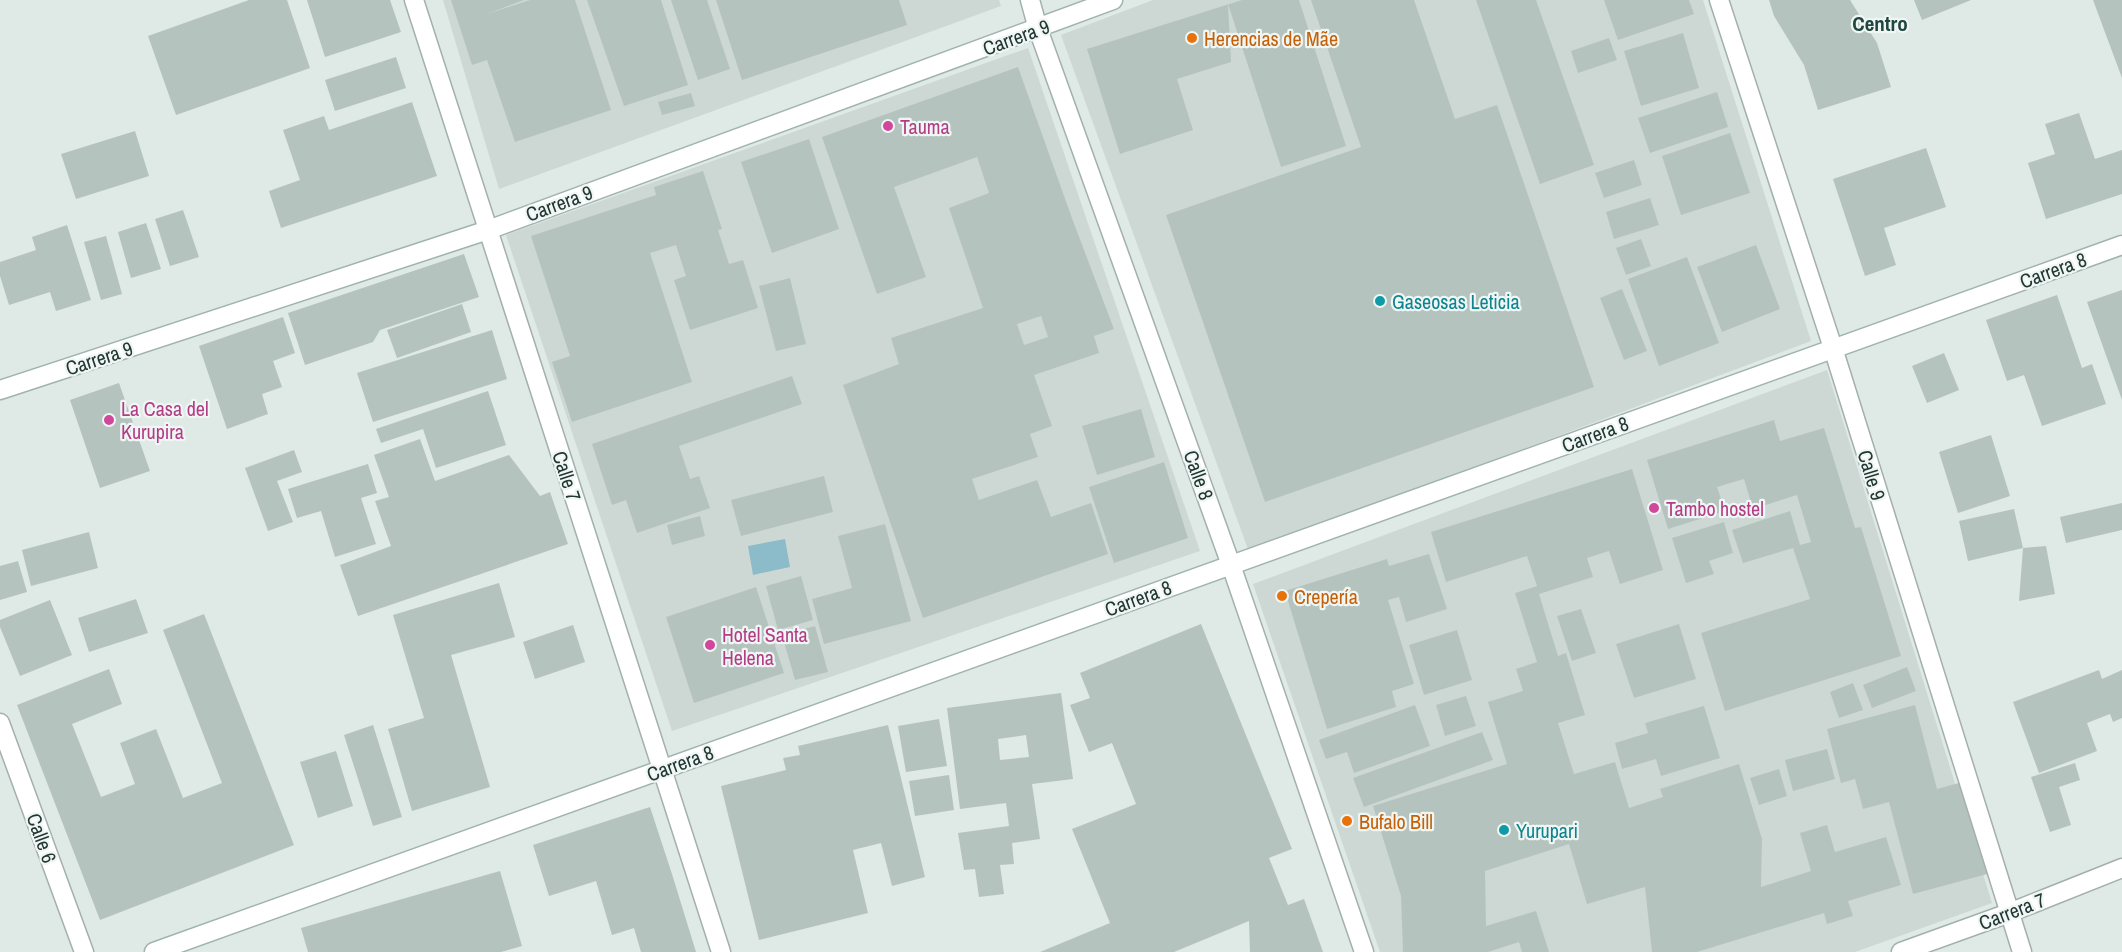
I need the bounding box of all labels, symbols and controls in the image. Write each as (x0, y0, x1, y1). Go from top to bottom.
district label: Centro (1852, 9, 1908, 38)
street label: Carrera 9 (979, 12, 1053, 62)
place label: Herencias de Mãe (1204, 25, 1338, 52)
marker: Herencias de Mãe (1185, 31, 1199, 45)
place label: Tauma (900, 113, 950, 140)
marker: Tauma (881, 119, 895, 133)
street label: Carrera 9 (522, 178, 596, 228)
street label: Carrera 8 (2016, 245, 2090, 295)
place label: Gaseosas Leticia (1392, 288, 1520, 315)
marker: Gaseosas Leticia (1373, 294, 1387, 308)
street label: Carrera 9 (62, 334, 136, 382)
place label: La Casa del Kurupira (121, 395, 209, 445)
street label: Carrera 8 (1558, 409, 1632, 459)
marker: La Casa del Kurupira (102, 413, 116, 427)
street label: Calle 8 (1178, 446, 1220, 504)
street label: Calle 9 (1852, 447, 1892, 503)
street label: Calle 7 (546, 448, 588, 504)
place label: Tambo hostel (1666, 495, 1764, 522)
marker: Tambo hostel (1647, 501, 1661, 515)
street label: Carrera 8 (1101, 573, 1175, 623)
place label: Crepería (1294, 583, 1358, 610)
marker: Crepería (1275, 589, 1289, 603)
place label: Hotel Santa Helena (722, 621, 808, 671)
marker: Hotel Santa Helena (703, 638, 717, 652)
street label: Carrera 8 (643, 738, 717, 788)
place label: Bufalo Bill (1359, 808, 1433, 835)
street label: Calle 6 (21, 809, 63, 867)
marker: Bufalo Bill (1340, 814, 1354, 828)
place label: Yurupari (1516, 817, 1578, 844)
marker: Yurupari (1497, 823, 1511, 837)
street label: Carrera 7 (1975, 886, 2049, 936)

